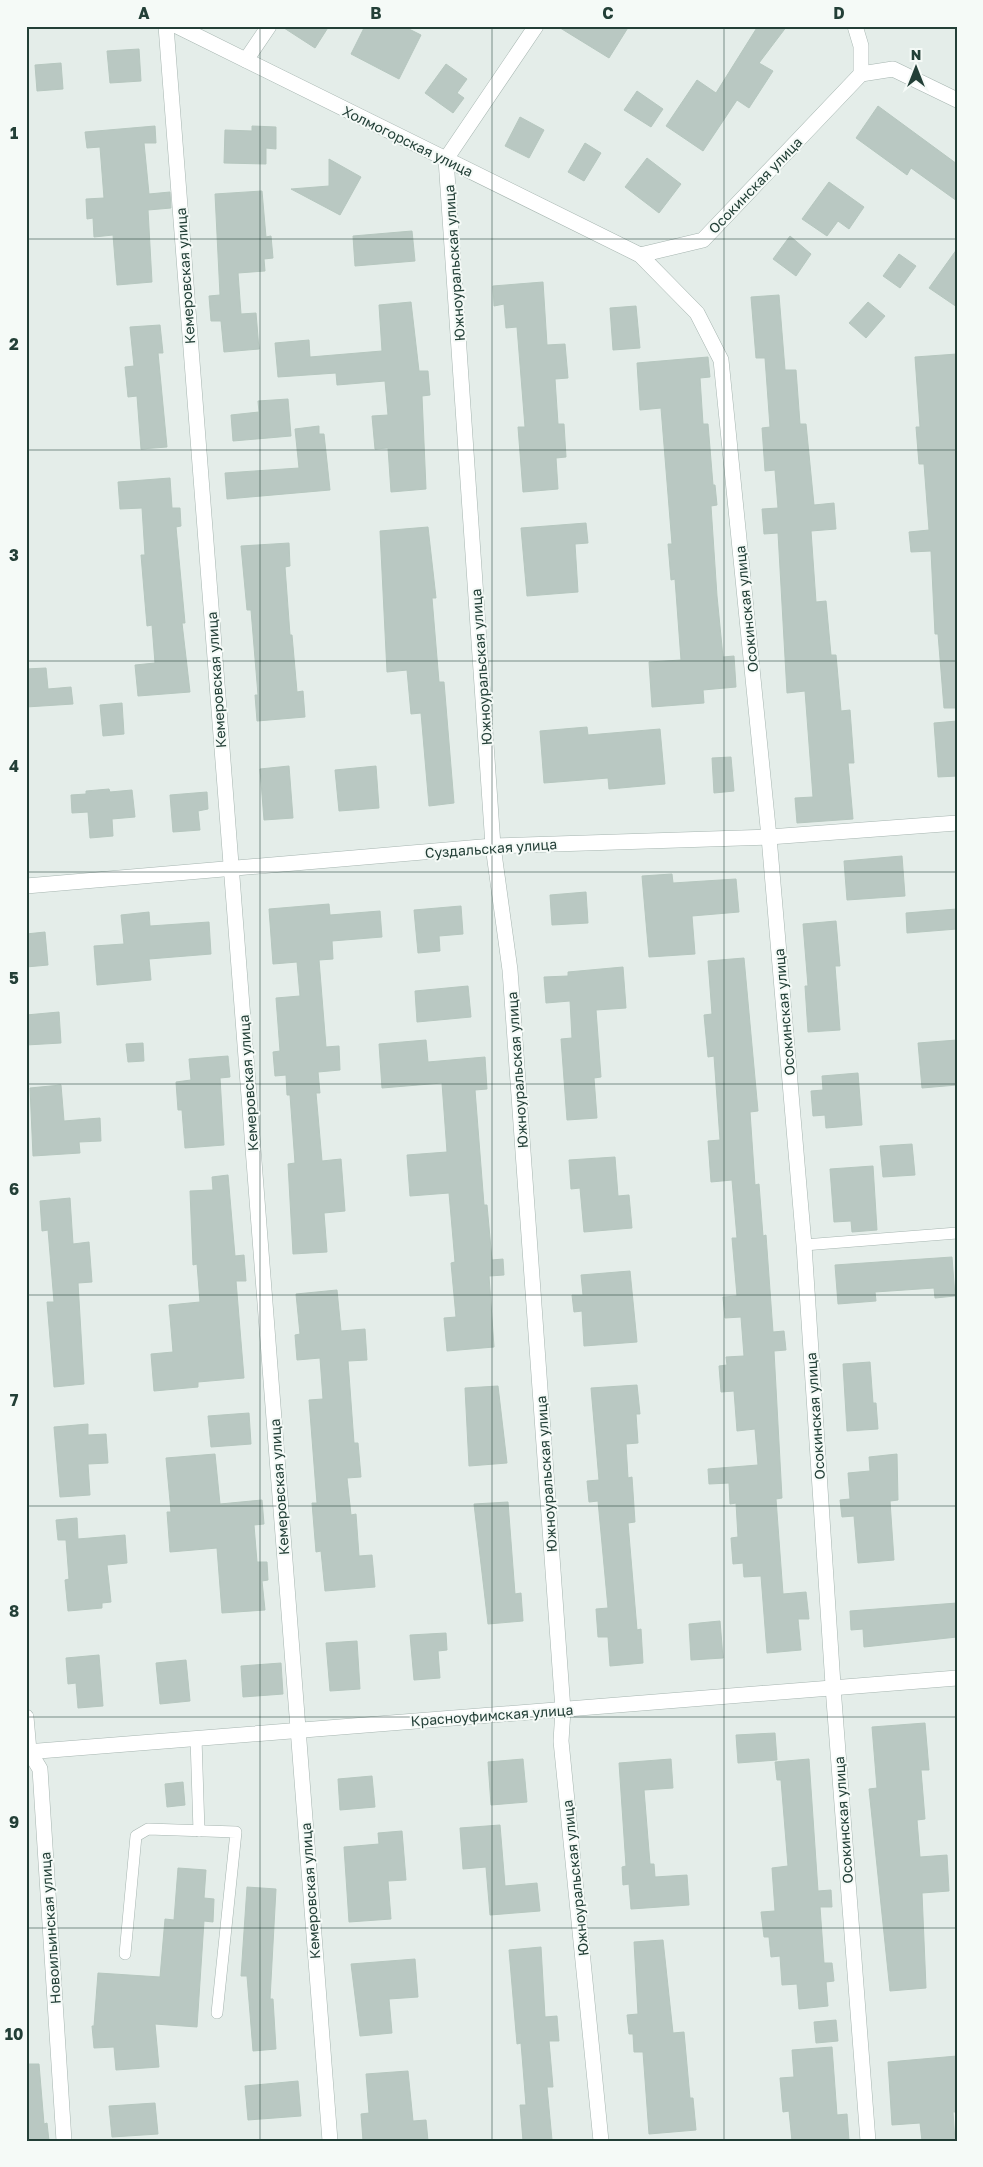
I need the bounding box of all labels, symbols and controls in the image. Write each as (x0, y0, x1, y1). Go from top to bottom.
text: A (138, 3, 150, 23)
text: B (370, 3, 382, 23)
text: C (602, 3, 614, 23)
text: D (833, 3, 845, 23)
north arrow (890, 42, 940, 92)
text: N (911, 46, 921, 63)
street label: Холмогорская улица (340, 102, 476, 180)
text: 1 (10, 123, 18, 143)
street label: Осокинская улица (705, 133, 805, 237)
street label: Южноуральская улица (440, 184, 468, 342)
street label: Кемеровская улица (172, 207, 198, 345)
text: 2 (9, 334, 19, 354)
text: 3 (9, 545, 19, 565)
street label: Осокинская улица (731, 545, 761, 673)
street label: Южноуральская улица (467, 588, 495, 746)
street label: Кемеровская улица (203, 611, 229, 749)
text: 4 (9, 756, 19, 776)
street label: Суздальская улица (424, 835, 558, 861)
street label: Осокинская улица (770, 948, 798, 1076)
text: 5 (9, 968, 19, 988)
street label: Южноуральская улица (503, 991, 531, 1149)
street label: Кемеровская улица (235, 1014, 261, 1152)
text: 6 (9, 1179, 19, 1199)
street label: Осокинская улица (802, 1352, 828, 1480)
text: 7 (10, 1390, 19, 1410)
street label: Южноуральская улица (532, 1395, 560, 1553)
street label: Кемеровская улица (266, 1418, 292, 1556)
text: 8 (9, 1601, 19, 1621)
street label: Красноуфимская улица (410, 1701, 574, 1729)
street label: Осокинская улица (830, 1756, 856, 1884)
street label: Южноуральская улица (558, 1799, 592, 1957)
text: 9 (9, 1812, 19, 1832)
street label: Кемеровская улица (297, 1822, 323, 1960)
street label: Новоильинская улица (36, 1851, 64, 2005)
text: 10 (5, 2024, 23, 2044)

